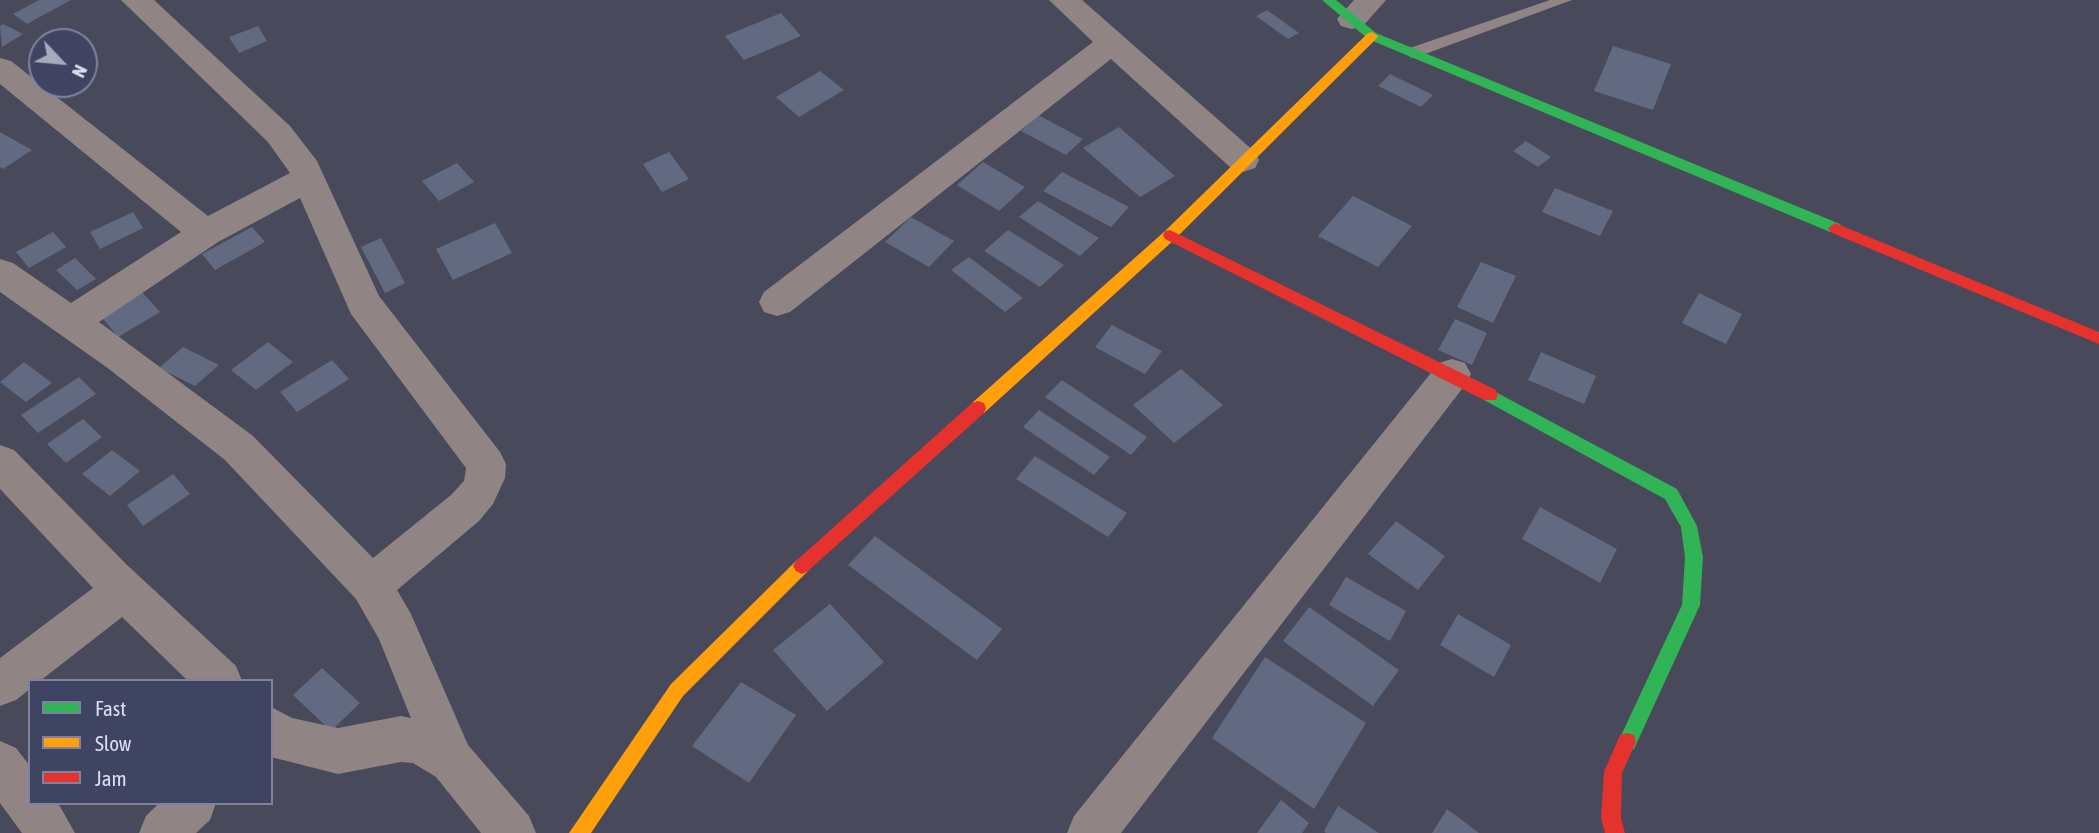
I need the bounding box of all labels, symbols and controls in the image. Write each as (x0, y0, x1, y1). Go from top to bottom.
north arrow (28, 28, 98, 98)
text: N (68, 61, 92, 81)
legend (28, 679, 273, 805)
text: Fast (95, 696, 126, 720)
text: Slow (95, 731, 131, 755)
text: Jam (95, 766, 127, 790)

